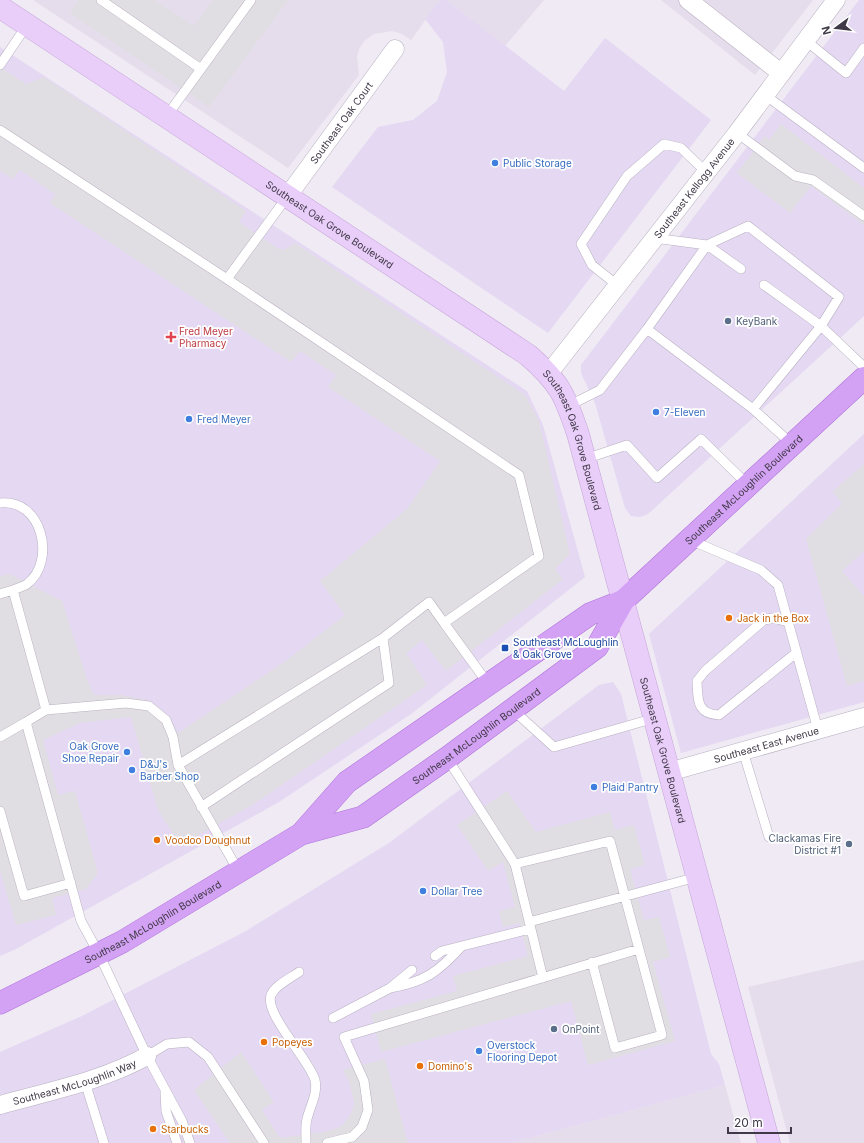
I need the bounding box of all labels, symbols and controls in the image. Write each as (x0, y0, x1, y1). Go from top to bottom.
north arrow (816, 8, 856, 48)
text: N (818, 25, 834, 36)
street label: Southeast Oak Court (307, 79, 376, 166)
street label: Southeast Kellogg Avenue (651, 135, 737, 240)
place label: Public Storage (503, 157, 572, 169)
marker: Public Storage (490, 158, 500, 168)
street label: Southeast Oak Grove Boulevard (264, 178, 396, 271)
place label: KeyBank (736, 315, 778, 327)
marker: KeyBank (723, 316, 733, 326)
place label: Fred Meyer Pharmacy (179, 325, 233, 349)
marker: Fred Meyer Pharmacy (166, 332, 176, 342)
street label: Southeast Oak Grove Boulevard (541, 367, 604, 512)
place label: 7-Eleven (664, 406, 706, 418)
marker: 7-Eleven (651, 407, 661, 417)
place label: Fred Meyer (197, 413, 251, 425)
marker: Fred Meyer (184, 414, 194, 424)
street label: Southeast McLoughlin Boulevard (682, 432, 805, 547)
place label: Jack in the Box (737, 612, 810, 624)
marker: Jack in the Box (724, 613, 734, 623)
place label: Southeast McLoughlin & Oak Grove (513, 636, 619, 660)
marker: Southeast McLoughlin & Oak Grove (500, 643, 510, 653)
street label: Southeast Oak Grove Boulevard (638, 676, 689, 824)
street label: Southeast McLoughlin Boulevard (410, 685, 543, 787)
street label: Southeast East Avenue (712, 724, 820, 765)
place label: Oak Grove Shoe Repair (62, 740, 119, 764)
marker: Oak Grove Shoe Repair (122, 747, 132, 757)
place label: D&J's Barber Shop (140, 758, 199, 782)
marker: D&J's Barber Shop (127, 765, 137, 775)
place label: Plaid Pantry (602, 781, 659, 793)
marker: Plaid Pantry (589, 782, 599, 792)
place label: Clackamas Fire District #1 (769, 832, 841, 856)
place label: Voodoo Doughnut (165, 834, 251, 846)
marker: Voodoo Doughnut (152, 835, 162, 845)
marker: Clackamas Fire District #1 (844, 839, 854, 849)
street label: Southeast McLoughlin Boulevard (82, 878, 223, 966)
place label: Dollar Tree (431, 885, 483, 897)
marker: Dollar Tree (418, 886, 428, 896)
place label: OnPoint (562, 1023, 600, 1035)
marker: OnPoint (549, 1024, 559, 1034)
place label: Popeyes (272, 1036, 313, 1048)
marker: Popeyes (259, 1037, 269, 1047)
place label: Overstock Flooring Depot (487, 1039, 558, 1063)
marker: Overstock Flooring Depot (474, 1046, 484, 1056)
street label: Southeast McLoughlin Way (12, 1056, 138, 1107)
place label: Domino's (428, 1060, 472, 1072)
marker: Domino's (415, 1061, 425, 1071)
scale bar (728, 1109, 791, 1135)
text: 20 m (734, 1115, 763, 1130)
place label: Starbucks (161, 1123, 209, 1135)
marker: Starbucks (148, 1124, 158, 1134)

